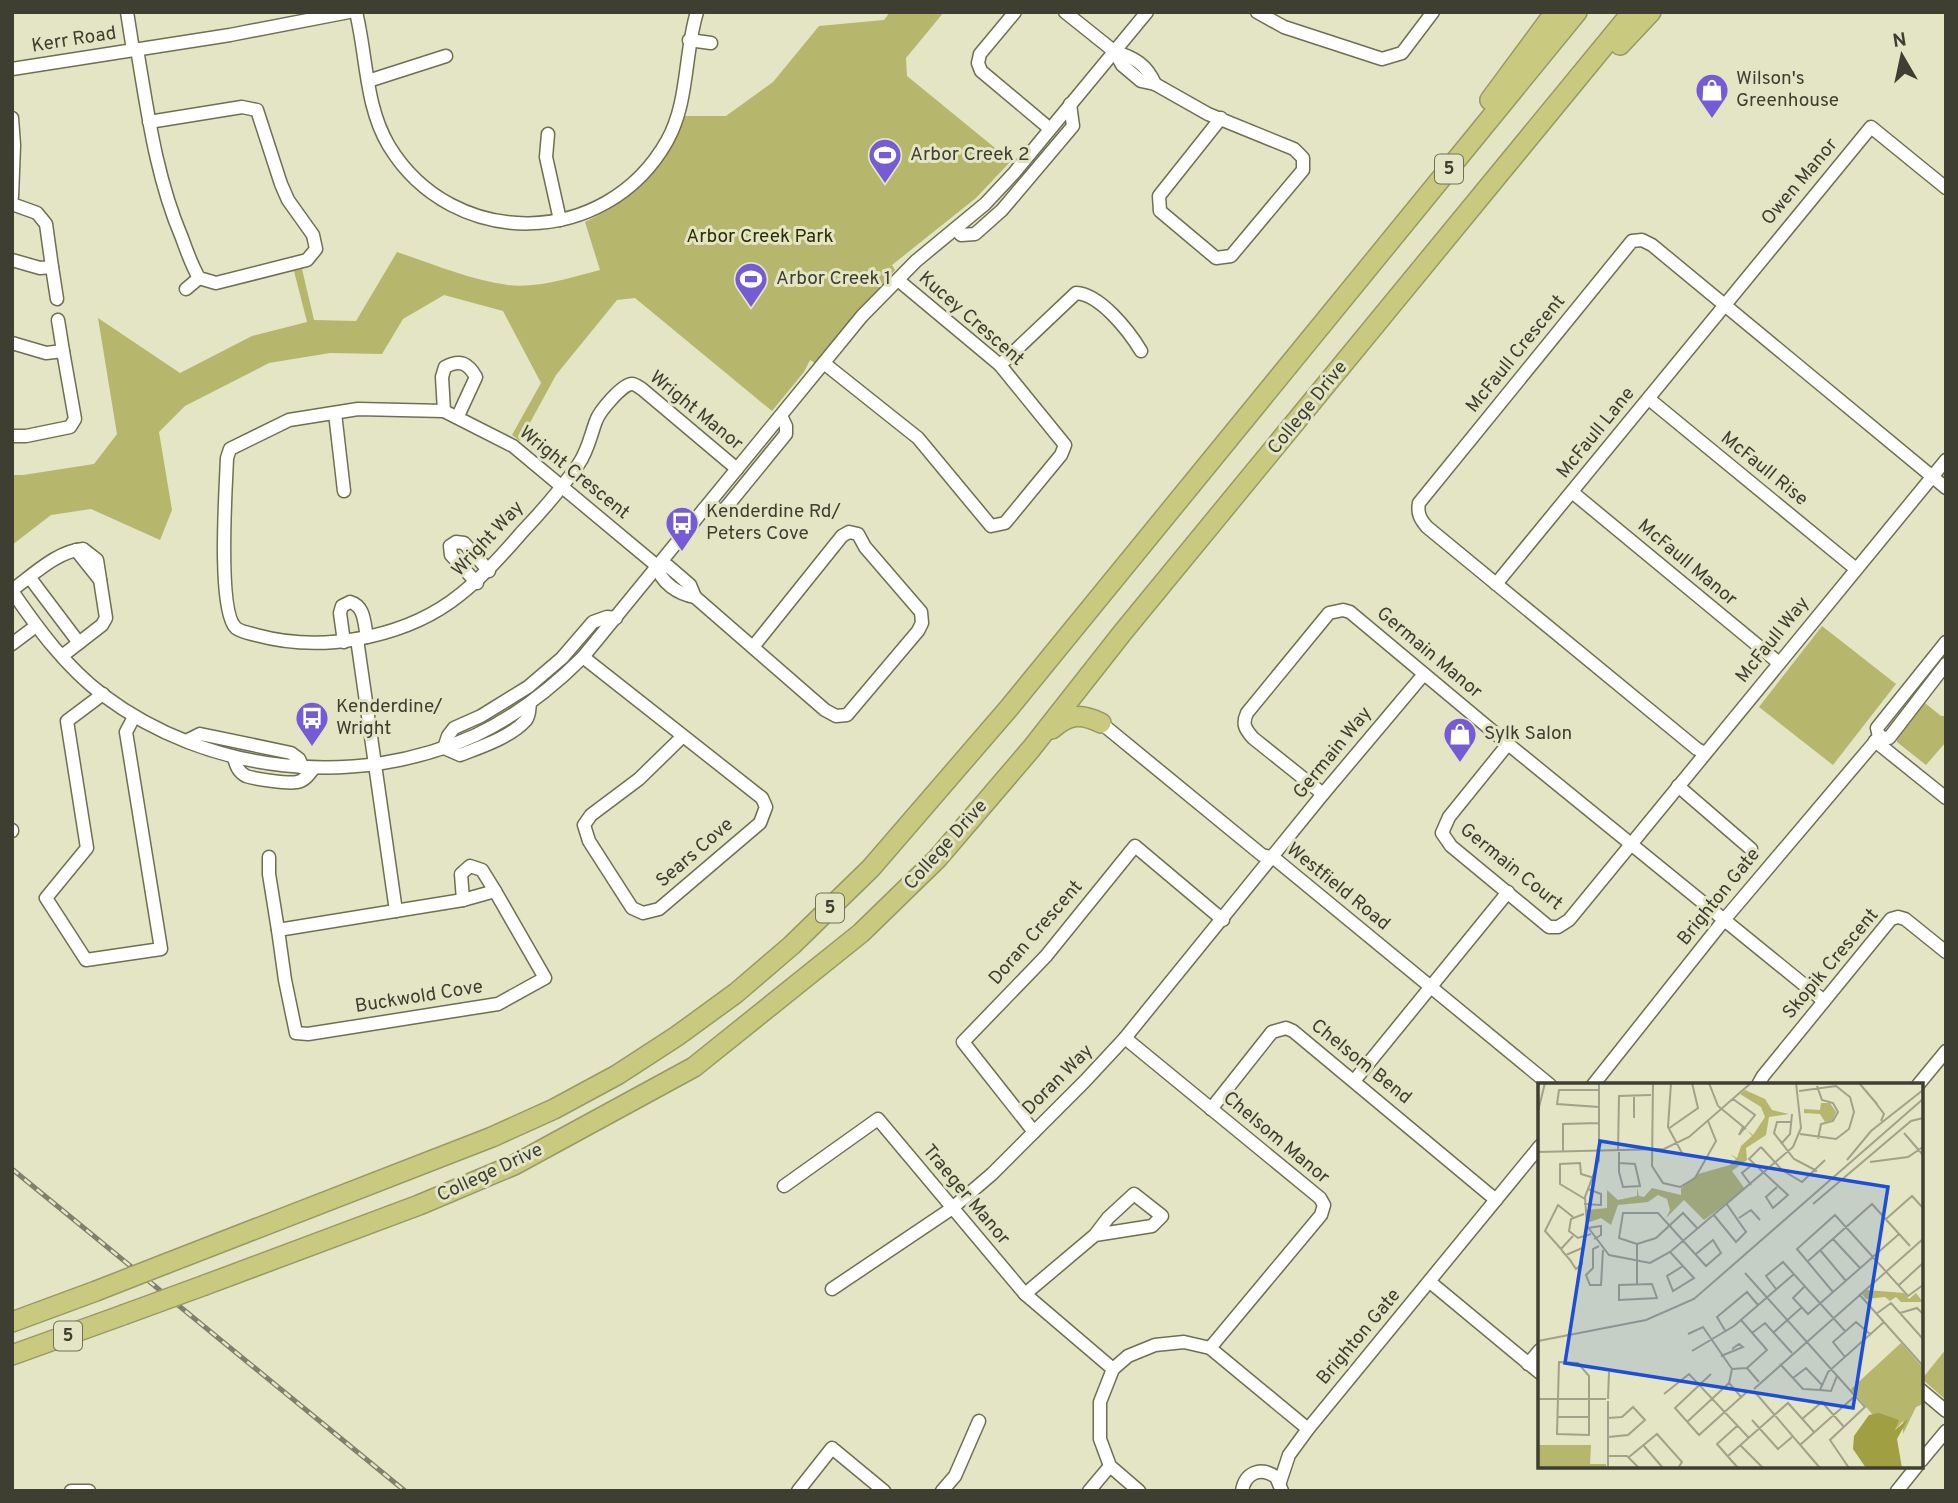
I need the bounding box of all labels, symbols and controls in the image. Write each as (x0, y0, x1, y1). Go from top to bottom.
street label: Kerr Road (30, 21, 118, 59)
north arrow (1867, 21, 1937, 91)
text: N (1891, 28, 1908, 54)
place label: Wilson's Greenhouse (1736, 67, 1839, 113)
shop icon: Wilson's Greenhouse (1693, 71, 1731, 120)
street label: Owen Manor (1757, 133, 1844, 230)
sports icon: Arbor Creek 2 (866, 136, 904, 185)
place label: Arbor Creek 2 (910, 143, 1030, 167)
road number: 5 (1435, 154, 1463, 184)
park label: Arbor Creek Park (686, 225, 834, 249)
sports icon: Arbor Creek 1 (732, 260, 770, 309)
street label: Kucey Crescent (913, 266, 1029, 372)
place label: Arbor Creek 1 (776, 267, 891, 291)
street label: McFaull Crescent (1461, 290, 1571, 418)
street label: College Drive (1263, 356, 1353, 460)
street label: Wright Manor (644, 366, 748, 456)
street label: McFaull Lane (1552, 382, 1640, 484)
street label: Wright Crescent (514, 421, 634, 525)
street label: McFaull Rise (1715, 426, 1813, 512)
street label: Wright Way (447, 496, 529, 582)
place label: Kenderdine Rd/ Peters Cove (706, 500, 841, 546)
bus stop icon: Kenderdine Rd/ Peters Cove (663, 504, 701, 553)
street label: McFaull Manor (1632, 514, 1742, 612)
street label: McFaull Way (1731, 592, 1815, 688)
street label: Germain Manor (1371, 602, 1487, 705)
place label: Kenderdine/ Wright (336, 695, 443, 741)
bus stop icon: Kenderdine/ Wright (293, 699, 331, 748)
street label: Germain Way (1288, 702, 1378, 804)
shop icon: Sylk Salon (1441, 715, 1479, 764)
place label: Sylk Salon (1484, 722, 1572, 746)
street label: College Drive (899, 795, 993, 895)
street label: Sears Cove (651, 813, 739, 893)
street label: Germain Court (1455, 818, 1567, 916)
street label: Westfield Road (1281, 838, 1395, 936)
street label: Brighton Gate (1672, 843, 1766, 951)
street label: Doran Crescent (984, 876, 1088, 990)
road number: 5 (816, 894, 844, 923)
street label: Skopik Crescent (1778, 904, 1884, 1024)
street label: Buckwold Cove (353, 975, 485, 1019)
street label: Chelsom Bend (1306, 1014, 1416, 1110)
street label: Doran Way (1017, 1039, 1099, 1121)
inset map (1538, 1083, 1923, 1468)
street label: Chelsom Manor (1218, 1086, 1335, 1190)
street label: College Drive (433, 1138, 547, 1208)
street label: Traeger Manor (917, 1140, 1015, 1251)
street label: Brighton Gate (1312, 1284, 1406, 1390)
road number: 5 (54, 1322, 82, 1350)

